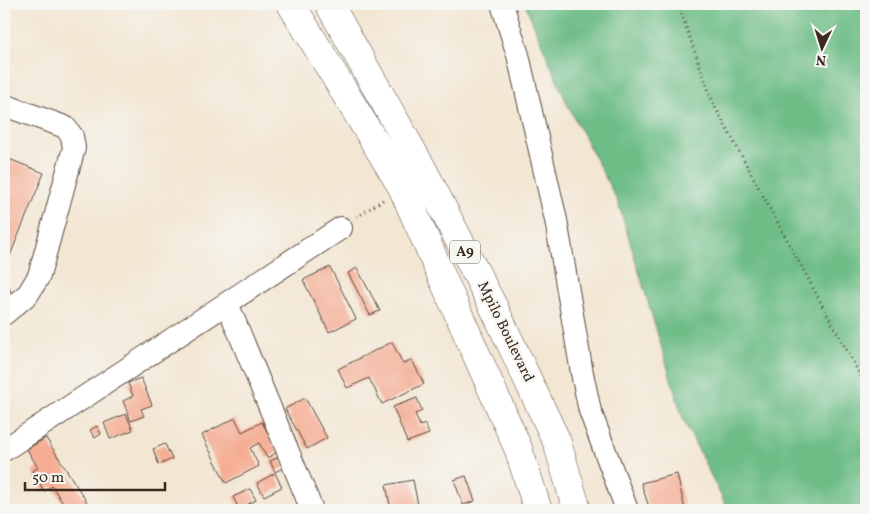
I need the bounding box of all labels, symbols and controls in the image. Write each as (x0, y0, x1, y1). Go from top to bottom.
north arrow (798, 22, 848, 72)
text: N (815, 50, 827, 69)
road number: A9 (450, 240, 480, 264)
street label: Mpilo Boulevard (471, 278, 539, 386)
scale bar (25, 459, 165, 491)
text: 50 m (32, 468, 64, 489)

